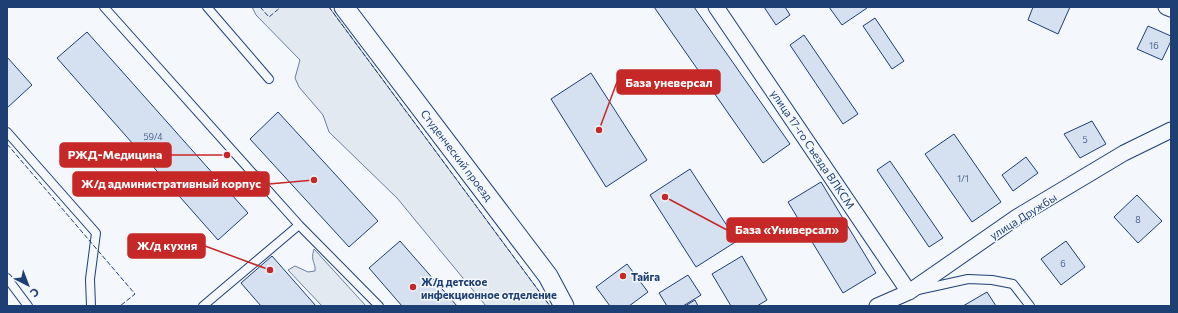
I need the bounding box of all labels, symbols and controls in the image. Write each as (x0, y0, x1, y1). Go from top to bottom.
house number: 16 (1149, 40, 1159, 51)
callout: База уневерсал (617, 70, 720, 94)
text: База уневерсал (625, 75, 713, 89)
street label: улица 17-го Съезда ВЛКСМ (768, 87, 858, 211)
street label: Студенческий проезд (418, 107, 496, 204)
house number: 59/4 (143, 131, 163, 142)
house number: 5 (1082, 134, 1088, 145)
callout: РЖД-Медицина (60, 143, 171, 167)
text: РЖД-Медицина (68, 147, 162, 161)
callout: Ж/д административный корпус (73, 172, 269, 196)
house number: 1/1 (957, 173, 969, 184)
text: Ж/д административный корпус (81, 176, 261, 190)
street label: улица Дружбы (987, 190, 1059, 242)
house number: 8 (1135, 214, 1141, 225)
callout: База «Универсал» (727, 218, 847, 242)
text: База «Универсал» (735, 222, 839, 236)
callout: Ж/д кухня (128, 234, 205, 258)
text: Ж/д кухня (137, 238, 197, 252)
house number: 6 (1060, 258, 1066, 269)
north arrow (8, 265, 48, 305)
place label: Тайга (631, 270, 660, 283)
marker: Тайга (618, 271, 628, 281)
place label: Ж/д детское инфекционное отделение (421, 275, 557, 301)
marker: Ж/д детское инфекционное отделение (408, 282, 418, 292)
text: С (28, 285, 42, 300)

